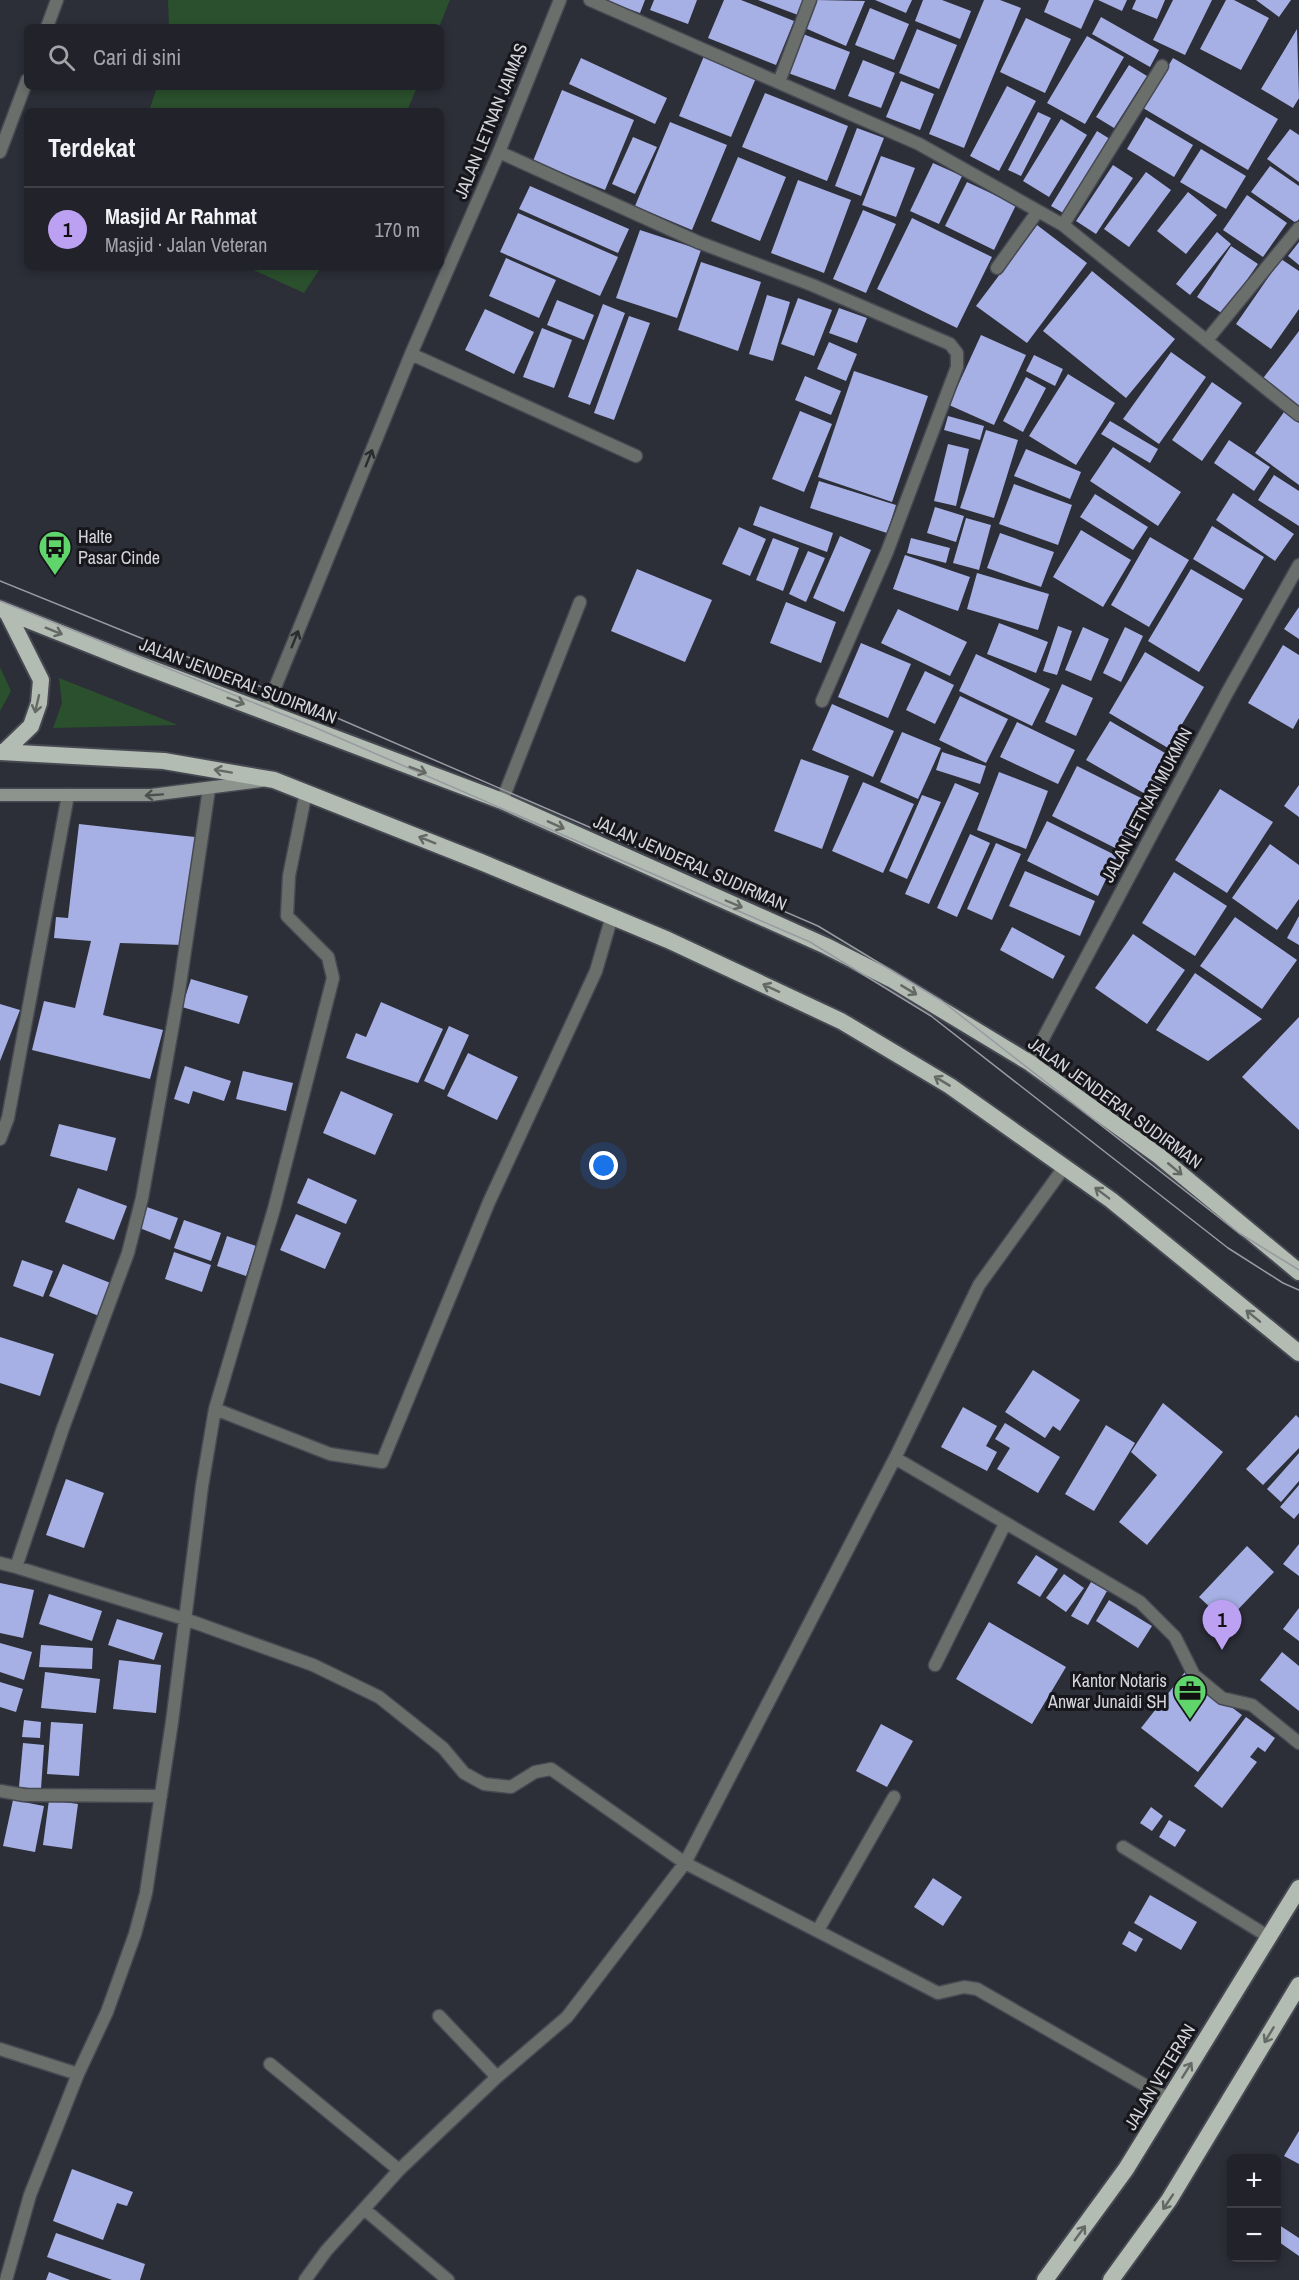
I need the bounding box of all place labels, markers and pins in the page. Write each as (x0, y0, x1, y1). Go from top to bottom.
place label: Halte Pasar Cinde (78, 524, 160, 570)
bus stop icon: Halte Pasar Cinde (37, 529, 73, 576)
pin: 1 (1202, 1600, 1242, 1650)
place label: Kantor Notaris Anwar Junaidi SH (1047, 1668, 1167, 1714)
office icon: Kantor Notaris Anwar Junaidi SH (1172, 1673, 1208, 1720)

